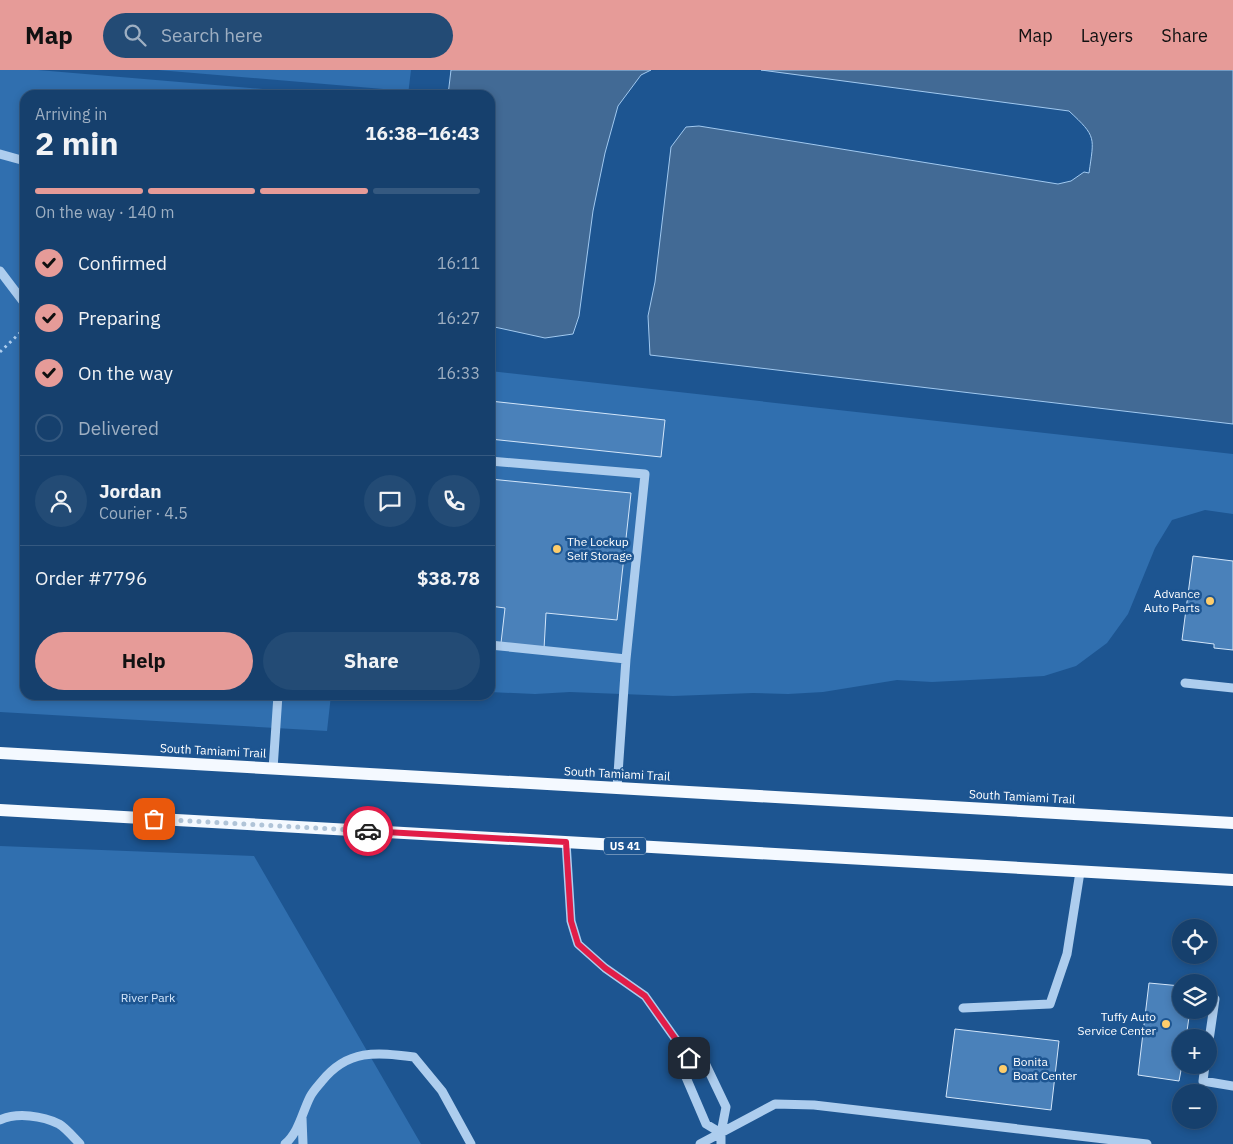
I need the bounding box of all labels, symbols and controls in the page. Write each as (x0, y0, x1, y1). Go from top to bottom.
search box (103, 13, 453, 58)
text: Map (25, 19, 73, 51)
icon: search (121, 21, 149, 49)
text: Search here (161, 23, 263, 47)
text: Map (1018, 24, 1053, 47)
text: Layers (1081, 24, 1133, 47)
text: Share (1161, 24, 1208, 47)
text: Arriving in (35, 104, 107, 124)
text: 16:38–16:43 (365, 121, 480, 145)
text: 2 min (35, 122, 119, 164)
text: On the way · 140 m (35, 202, 174, 222)
icon: check (35, 249, 63, 277)
text: Confirmed (78, 251, 167, 275)
text: 16:11 (437, 253, 480, 273)
icon: check (35, 304, 63, 332)
text: Preparing (78, 306, 160, 330)
text: 16:27 (437, 308, 480, 328)
icon: check (35, 359, 63, 387)
text: On the way (78, 361, 173, 385)
text: 16:33 (437, 363, 480, 383)
text: Delivered (78, 416, 159, 440)
button: person (35, 475, 87, 527)
button: chat (364, 475, 416, 527)
button: phone (428, 475, 480, 527)
text: Jordan (99, 479, 162, 503)
text: Courier · 4.5 (99, 503, 188, 523)
place label: The Lockup Self Storage (567, 534, 632, 563)
marker: The Lockup Self Storage (551, 543, 563, 555)
text: Order #7796 (35, 566, 147, 590)
text: $38.78 (417, 566, 480, 590)
place label: Advance Auto Parts (1144, 586, 1200, 615)
marker: Advance Auto Parts (1204, 595, 1216, 607)
button: Help (35, 632, 253, 690)
button: Share (263, 632, 480, 690)
street label: South Tamiami Trail (160, 740, 267, 761)
street label: South Tamiami Trail (564, 763, 671, 784)
street label: South Tamiami Trail (969, 786, 1076, 807)
pin (133, 798, 175, 840)
icon: bag (140, 805, 168, 833)
courier (343, 806, 393, 856)
icon: car (354, 817, 382, 845)
road number: US 41 (604, 838, 646, 854)
map controls (1172, 919, 1217, 1129)
button: locate (1172, 919, 1217, 964)
button: layers (1172, 974, 1217, 1019)
park label: River Park (121, 990, 176, 1005)
place label: Tuffy Auto Service Center (1078, 1009, 1157, 1038)
marker: Tuffy Auto Service Center (1160, 1018, 1172, 1030)
button: + (1172, 1029, 1217, 1074)
pin (668, 1037, 710, 1079)
icon: home (675, 1044, 703, 1072)
place label: Bonita Boat Center (1013, 1054, 1078, 1083)
marker: Bonita Boat Center (997, 1063, 1009, 1075)
button: − (1172, 1084, 1217, 1129)

